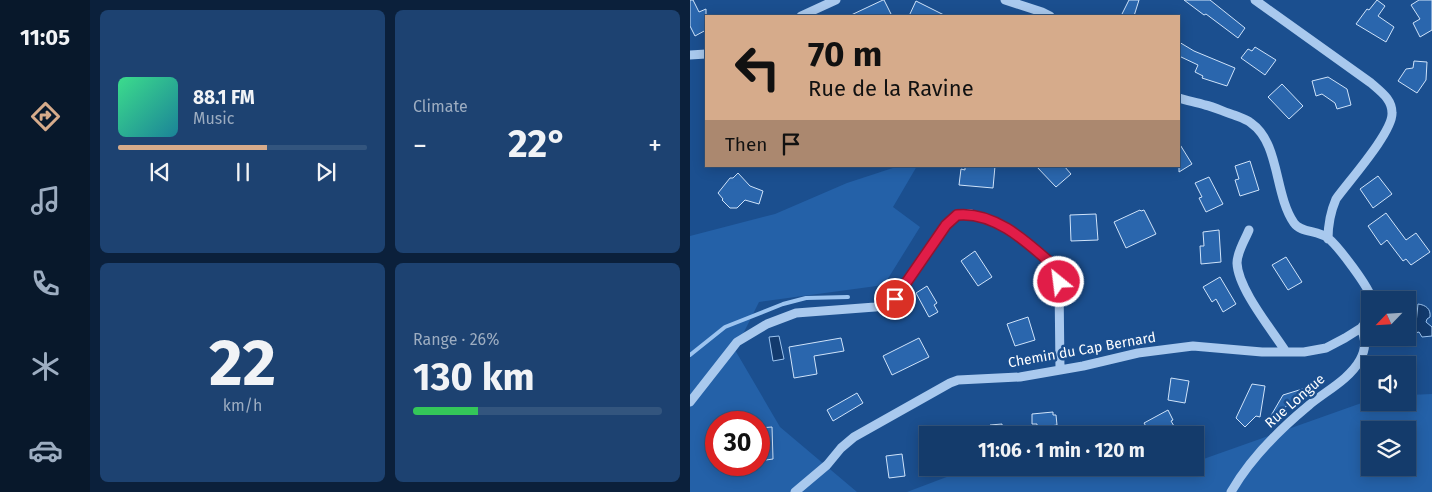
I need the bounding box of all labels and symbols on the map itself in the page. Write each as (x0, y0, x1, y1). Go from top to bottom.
position arrow (1032, 255, 1084, 307)
pin (874, 278, 916, 320)
north arrow (1361, 291, 1416, 346)
street label: Chemin du Cap Bernard (1007, 329, 1157, 371)
street label: Rue Longue (1262, 370, 1328, 432)
speed limit sign: 30 (705, 411, 770, 476)

